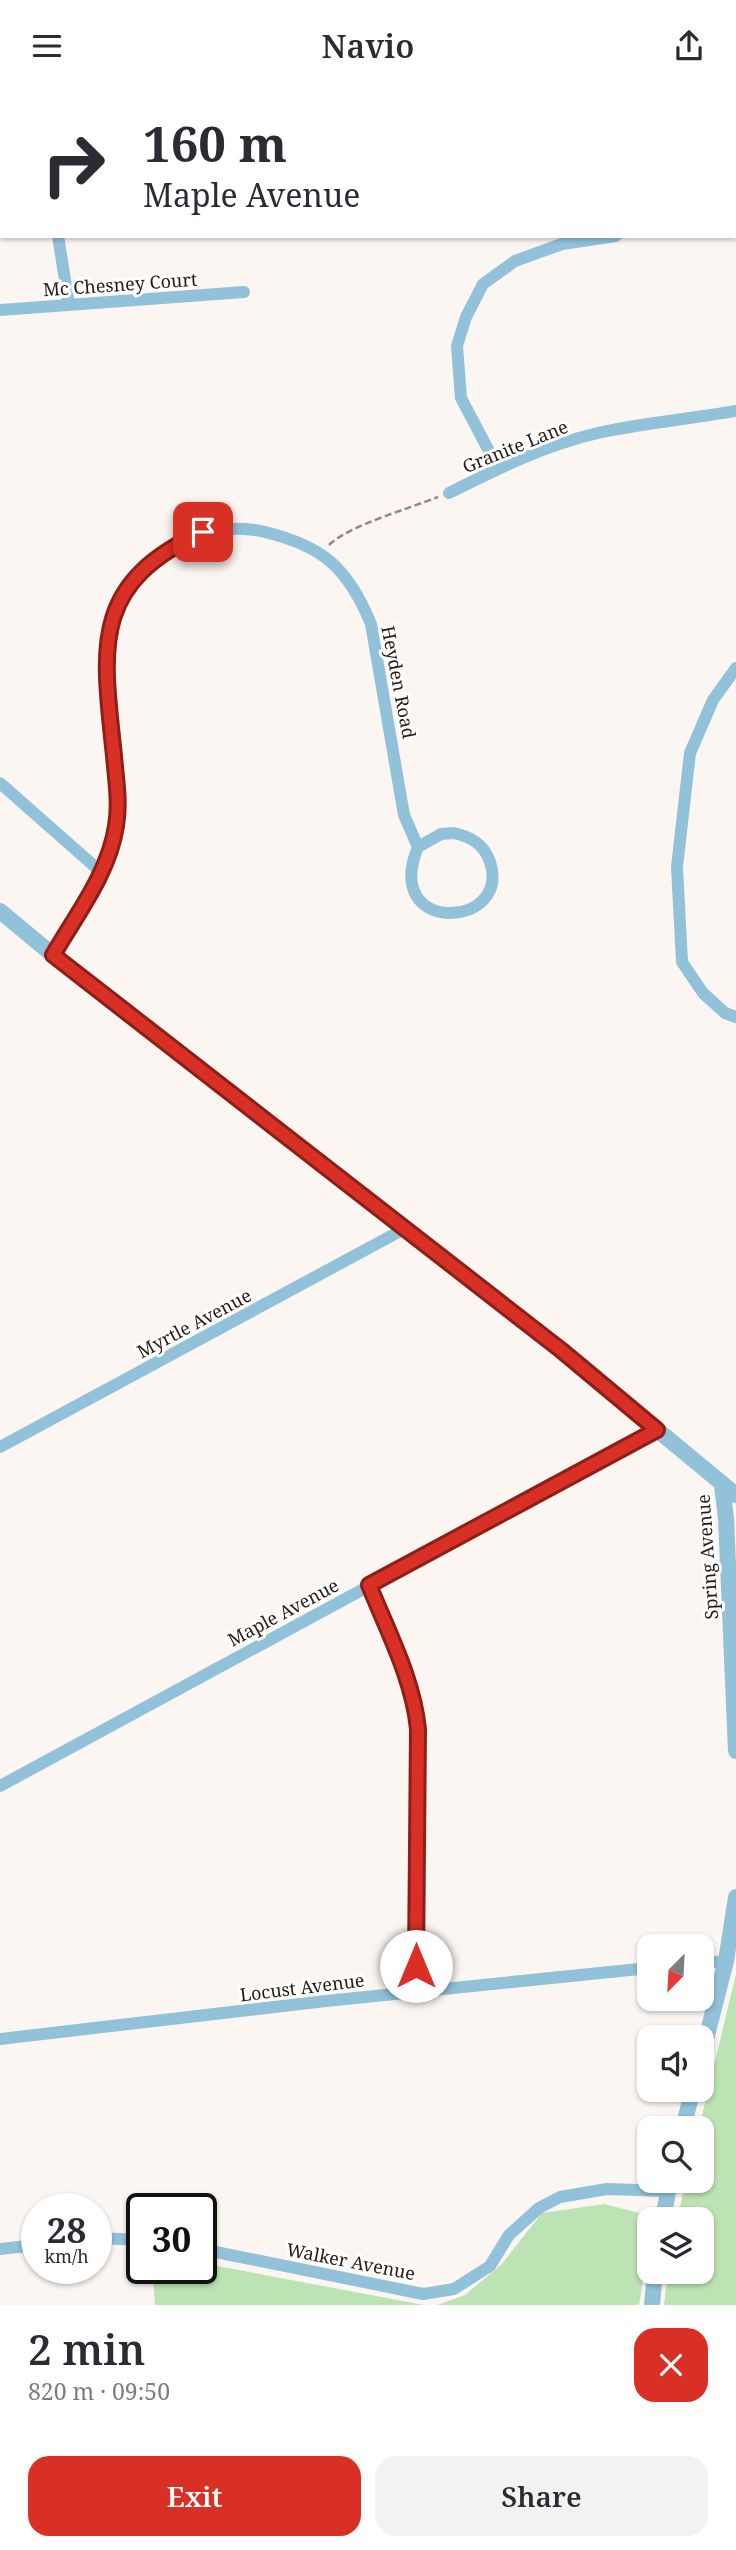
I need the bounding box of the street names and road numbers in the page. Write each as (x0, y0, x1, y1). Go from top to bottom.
street label: Mc Chesney Court (42, 267, 198, 301)
street label: Granite Lane (459, 414, 571, 478)
street label: Heyden Road (376, 624, 422, 740)
street label: Myrtle Avenue (133, 1283, 255, 1363)
street label: Spring Avenue (691, 1494, 723, 1620)
street label: Maple Avenue (223, 1573, 343, 1651)
street label: Locust Avenue (238, 1967, 366, 2007)
street label: Walker Avenue (285, 2237, 417, 2285)

